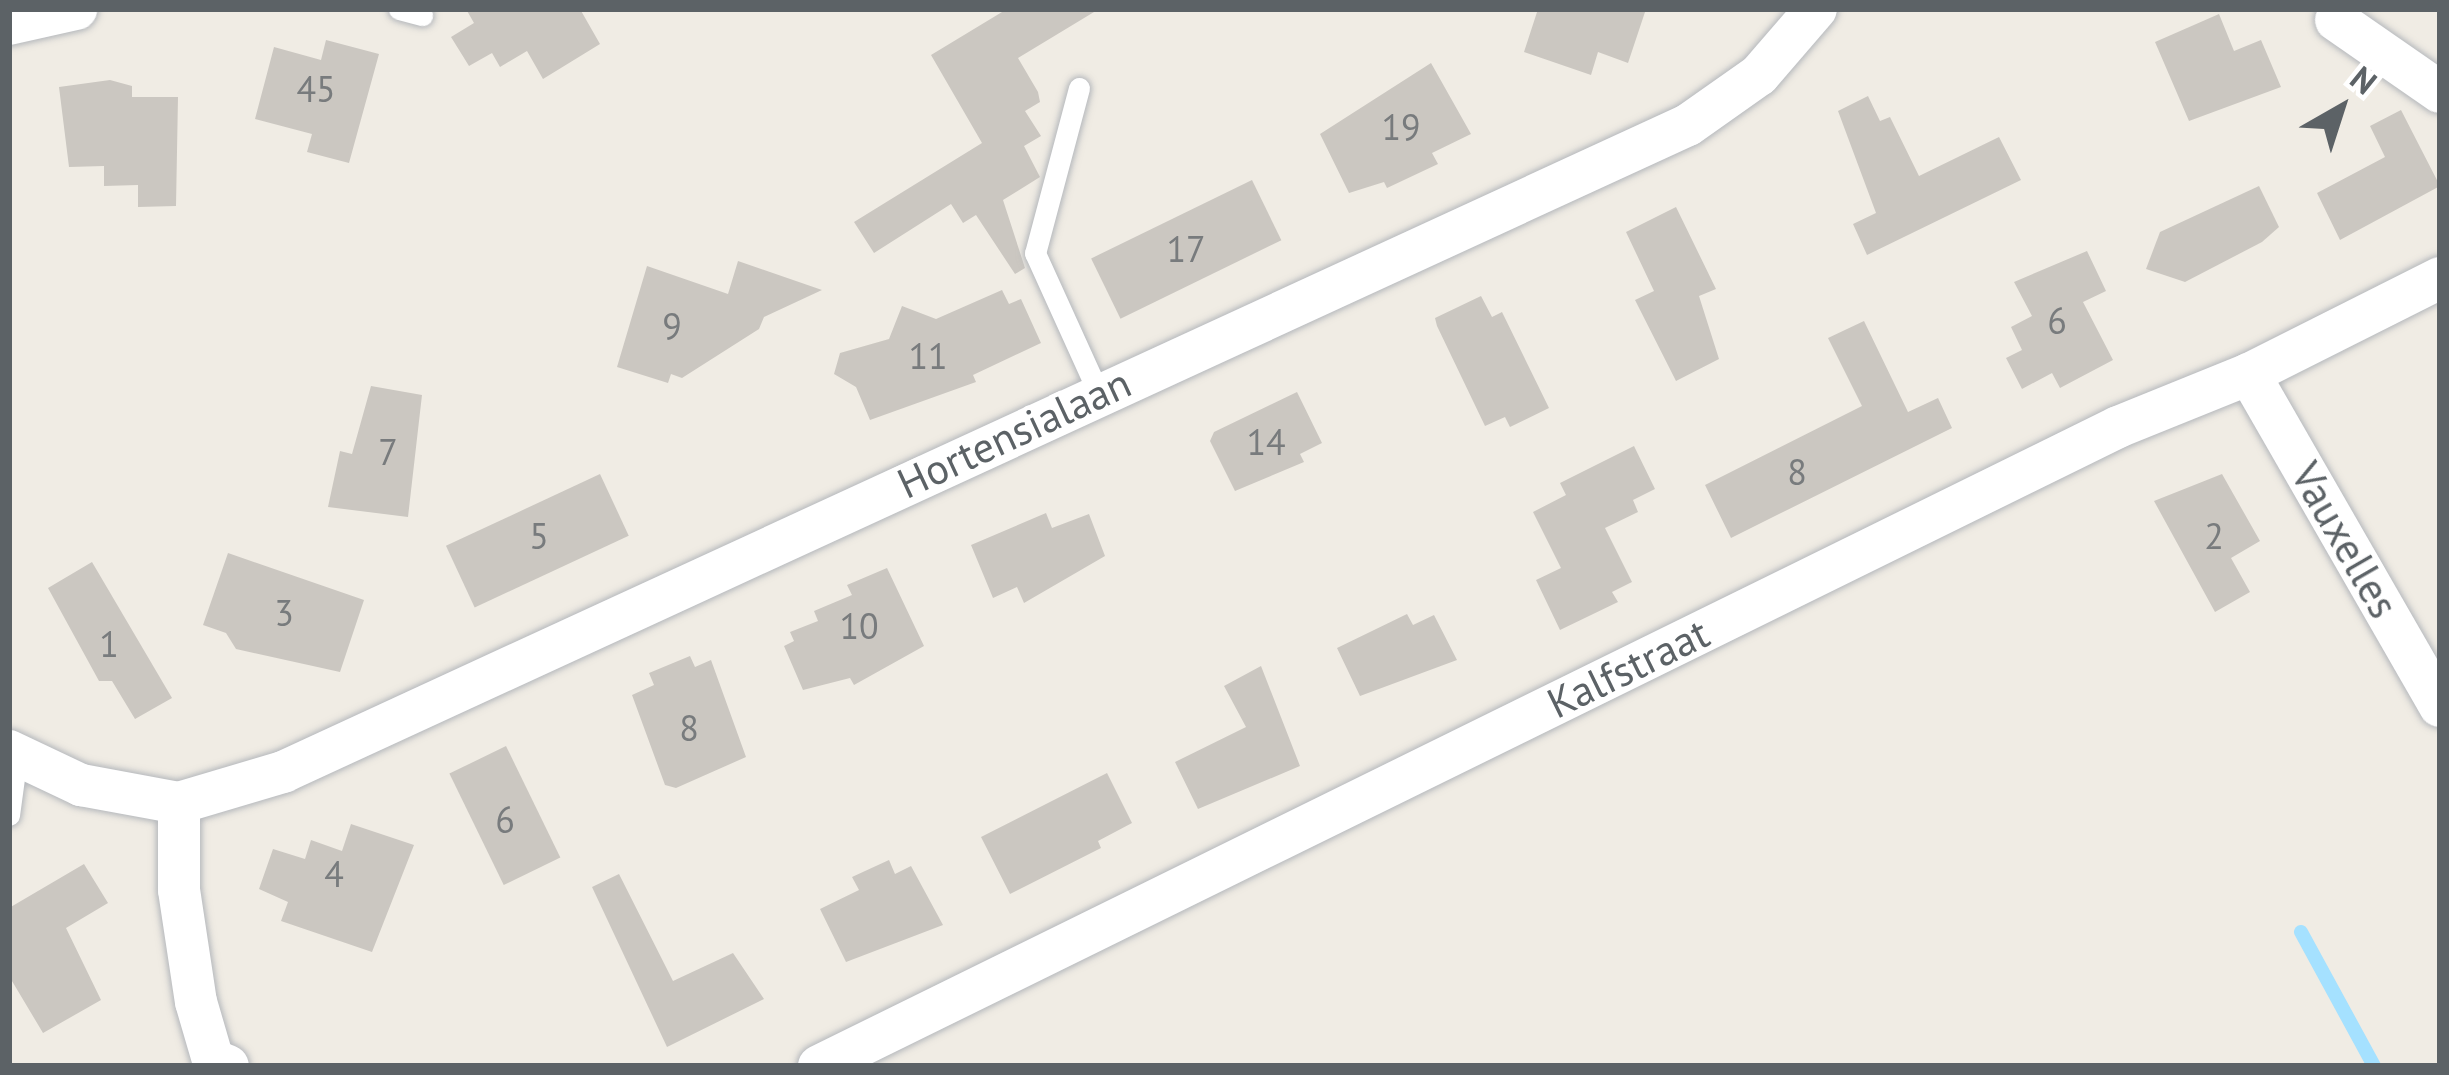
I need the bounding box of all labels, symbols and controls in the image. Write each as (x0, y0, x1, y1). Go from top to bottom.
north arrow (2281, 48, 2401, 168)
text: N (2342, 56, 2386, 103)
house number: 45 (296, 67, 336, 111)
house number: 19 (1381, 105, 1421, 149)
house number: 17 (1166, 227, 1206, 271)
house number: 6 (2047, 299, 2067, 343)
house number: 9 (662, 304, 682, 348)
house number: 11 (908, 334, 948, 378)
street label: Hortensialaan (890, 357, 1138, 509)
house number: 14 (1246, 420, 1286, 464)
house number: 7 (378, 430, 398, 474)
house number: 8 (1787, 450, 1807, 494)
street label: Vauxelles (2280, 453, 2410, 627)
house number: 5 (529, 514, 549, 558)
house number: 2 (2204, 514, 2224, 558)
house number: 3 (274, 591, 294, 635)
house number: 10 (839, 604, 879, 648)
street label: Kalfstraat (1539, 607, 1717, 729)
house number: 1 (99, 622, 119, 666)
house number: 8 (679, 706, 699, 750)
house number: 6 (495, 798, 515, 842)
house number: 4 (324, 852, 344, 896)

